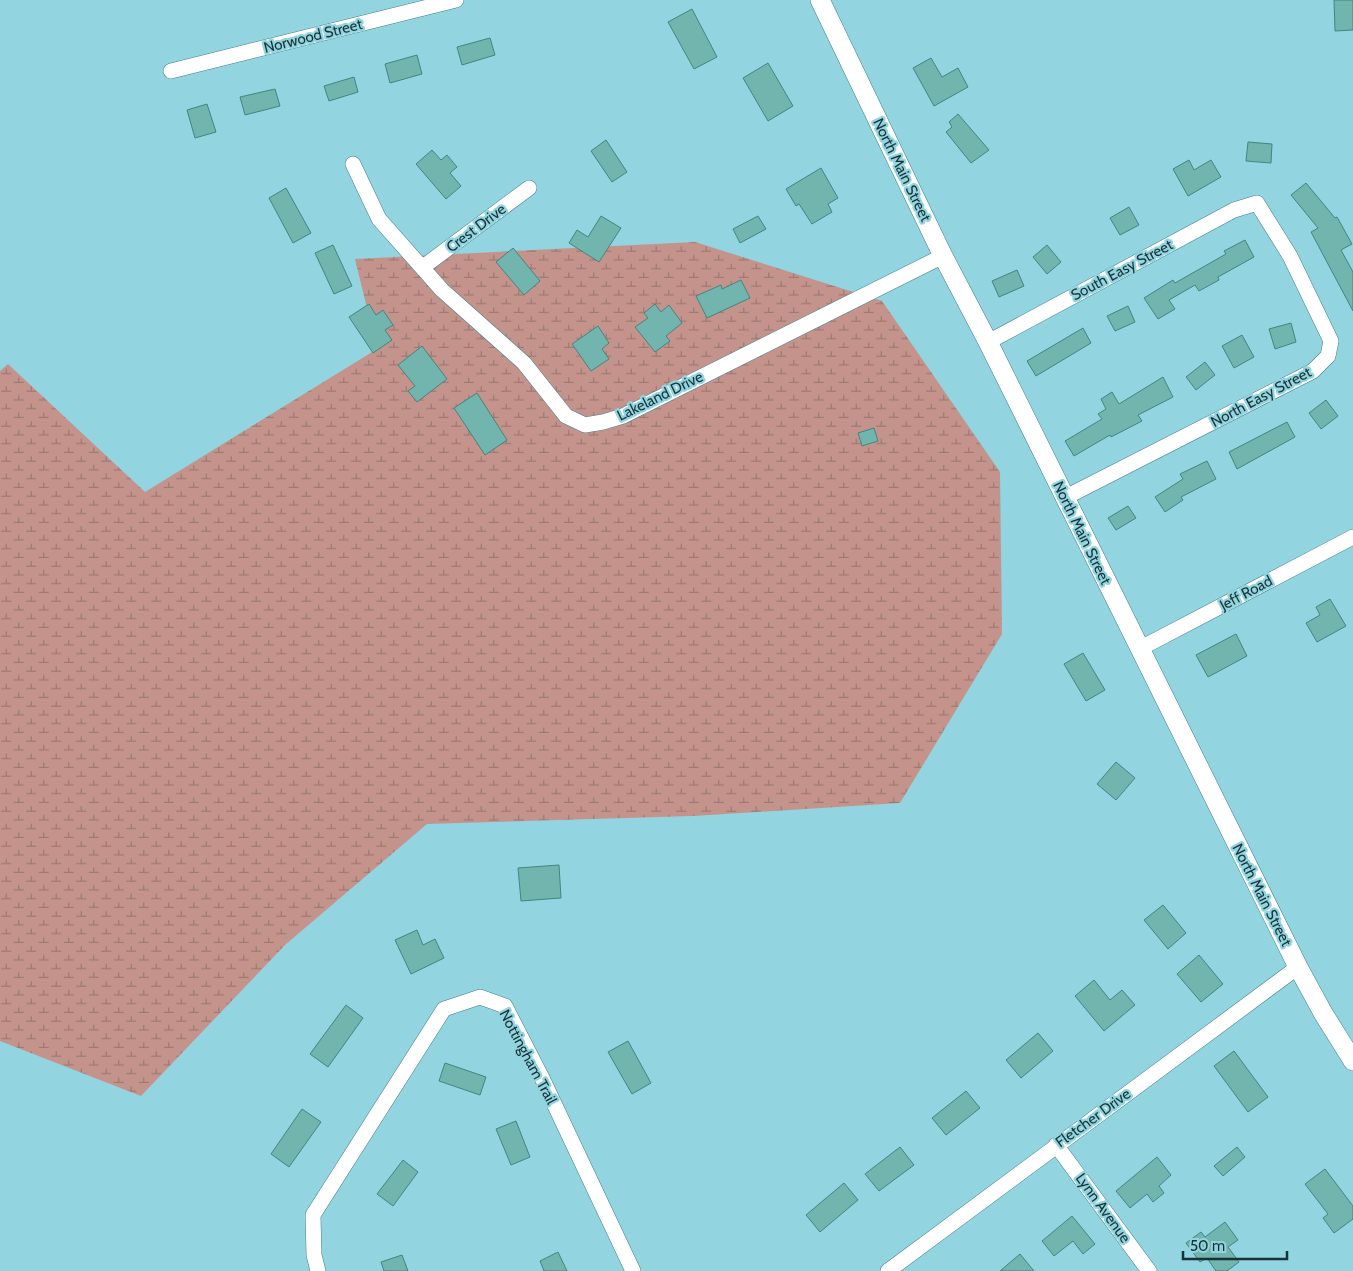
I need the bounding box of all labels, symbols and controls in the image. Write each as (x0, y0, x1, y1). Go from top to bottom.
street label: Norwood Street (262, 15, 364, 57)
street label: North Main Street (869, 115, 935, 225)
street label: Crest Drive (443, 200, 509, 256)
street label: South Easy Street (1068, 236, 1176, 304)
street label: North Easy Street (1208, 363, 1314, 431)
street label: Lakeland Drive (614, 367, 706, 425)
street label: North Main Street (1049, 478, 1115, 588)
street label: Jeff Road (1216, 572, 1275, 615)
street label: North Main Street (1228, 841, 1296, 949)
street label: Nottingham Trail (495, 1007, 561, 1108)
street label: Fletcher Drive (1052, 1085, 1134, 1151)
street label: Lynn Avenue (1072, 1170, 1134, 1247)
scale bar (1183, 1228, 1287, 1260)
text: 50 m (1190, 1237, 1225, 1255)

